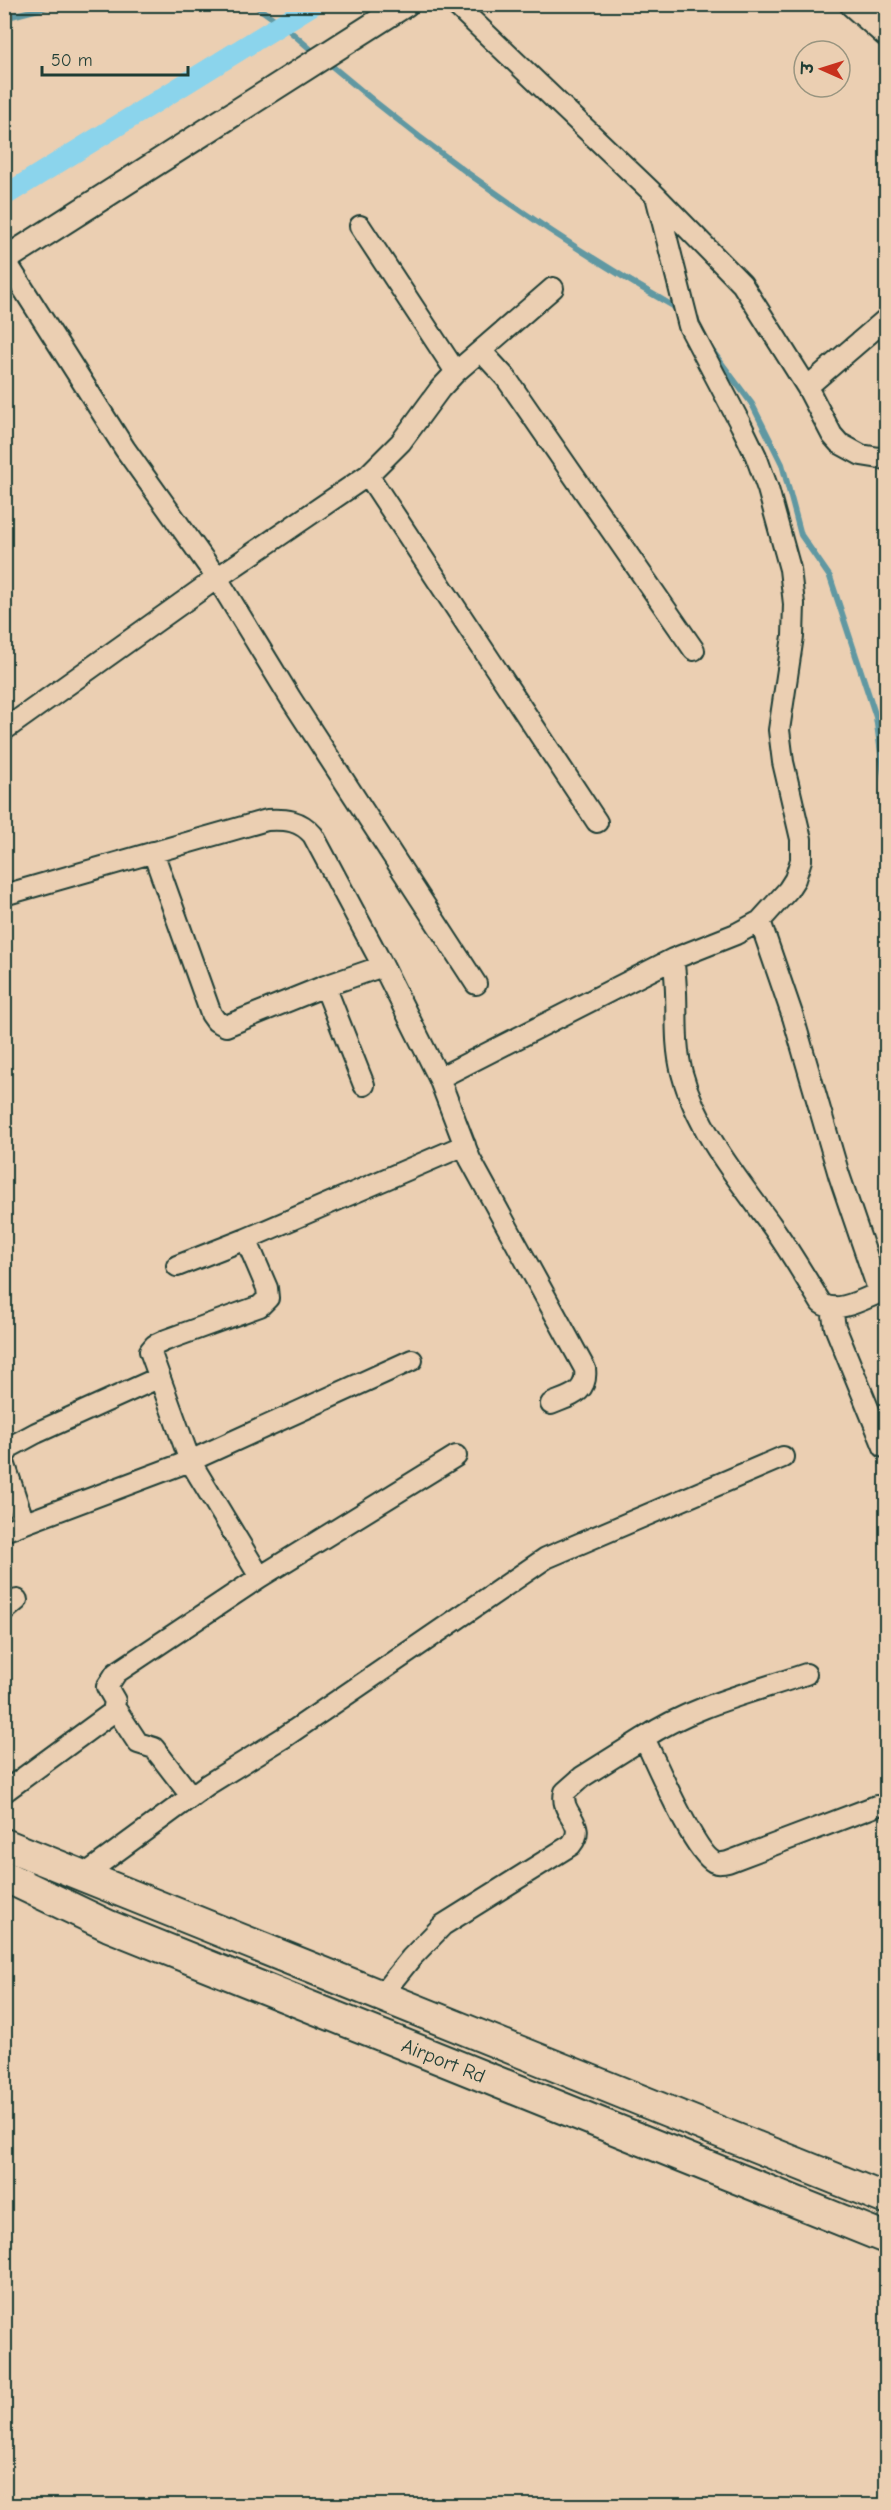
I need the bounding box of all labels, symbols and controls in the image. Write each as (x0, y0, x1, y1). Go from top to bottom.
scale bar (42, 39, 188, 77)
north arrow (792, 39, 852, 99)
text: 50 m (51, 50, 93, 71)
text: उ (799, 61, 817, 76)
street label: Airport Rd (399, 2033, 489, 2087)

